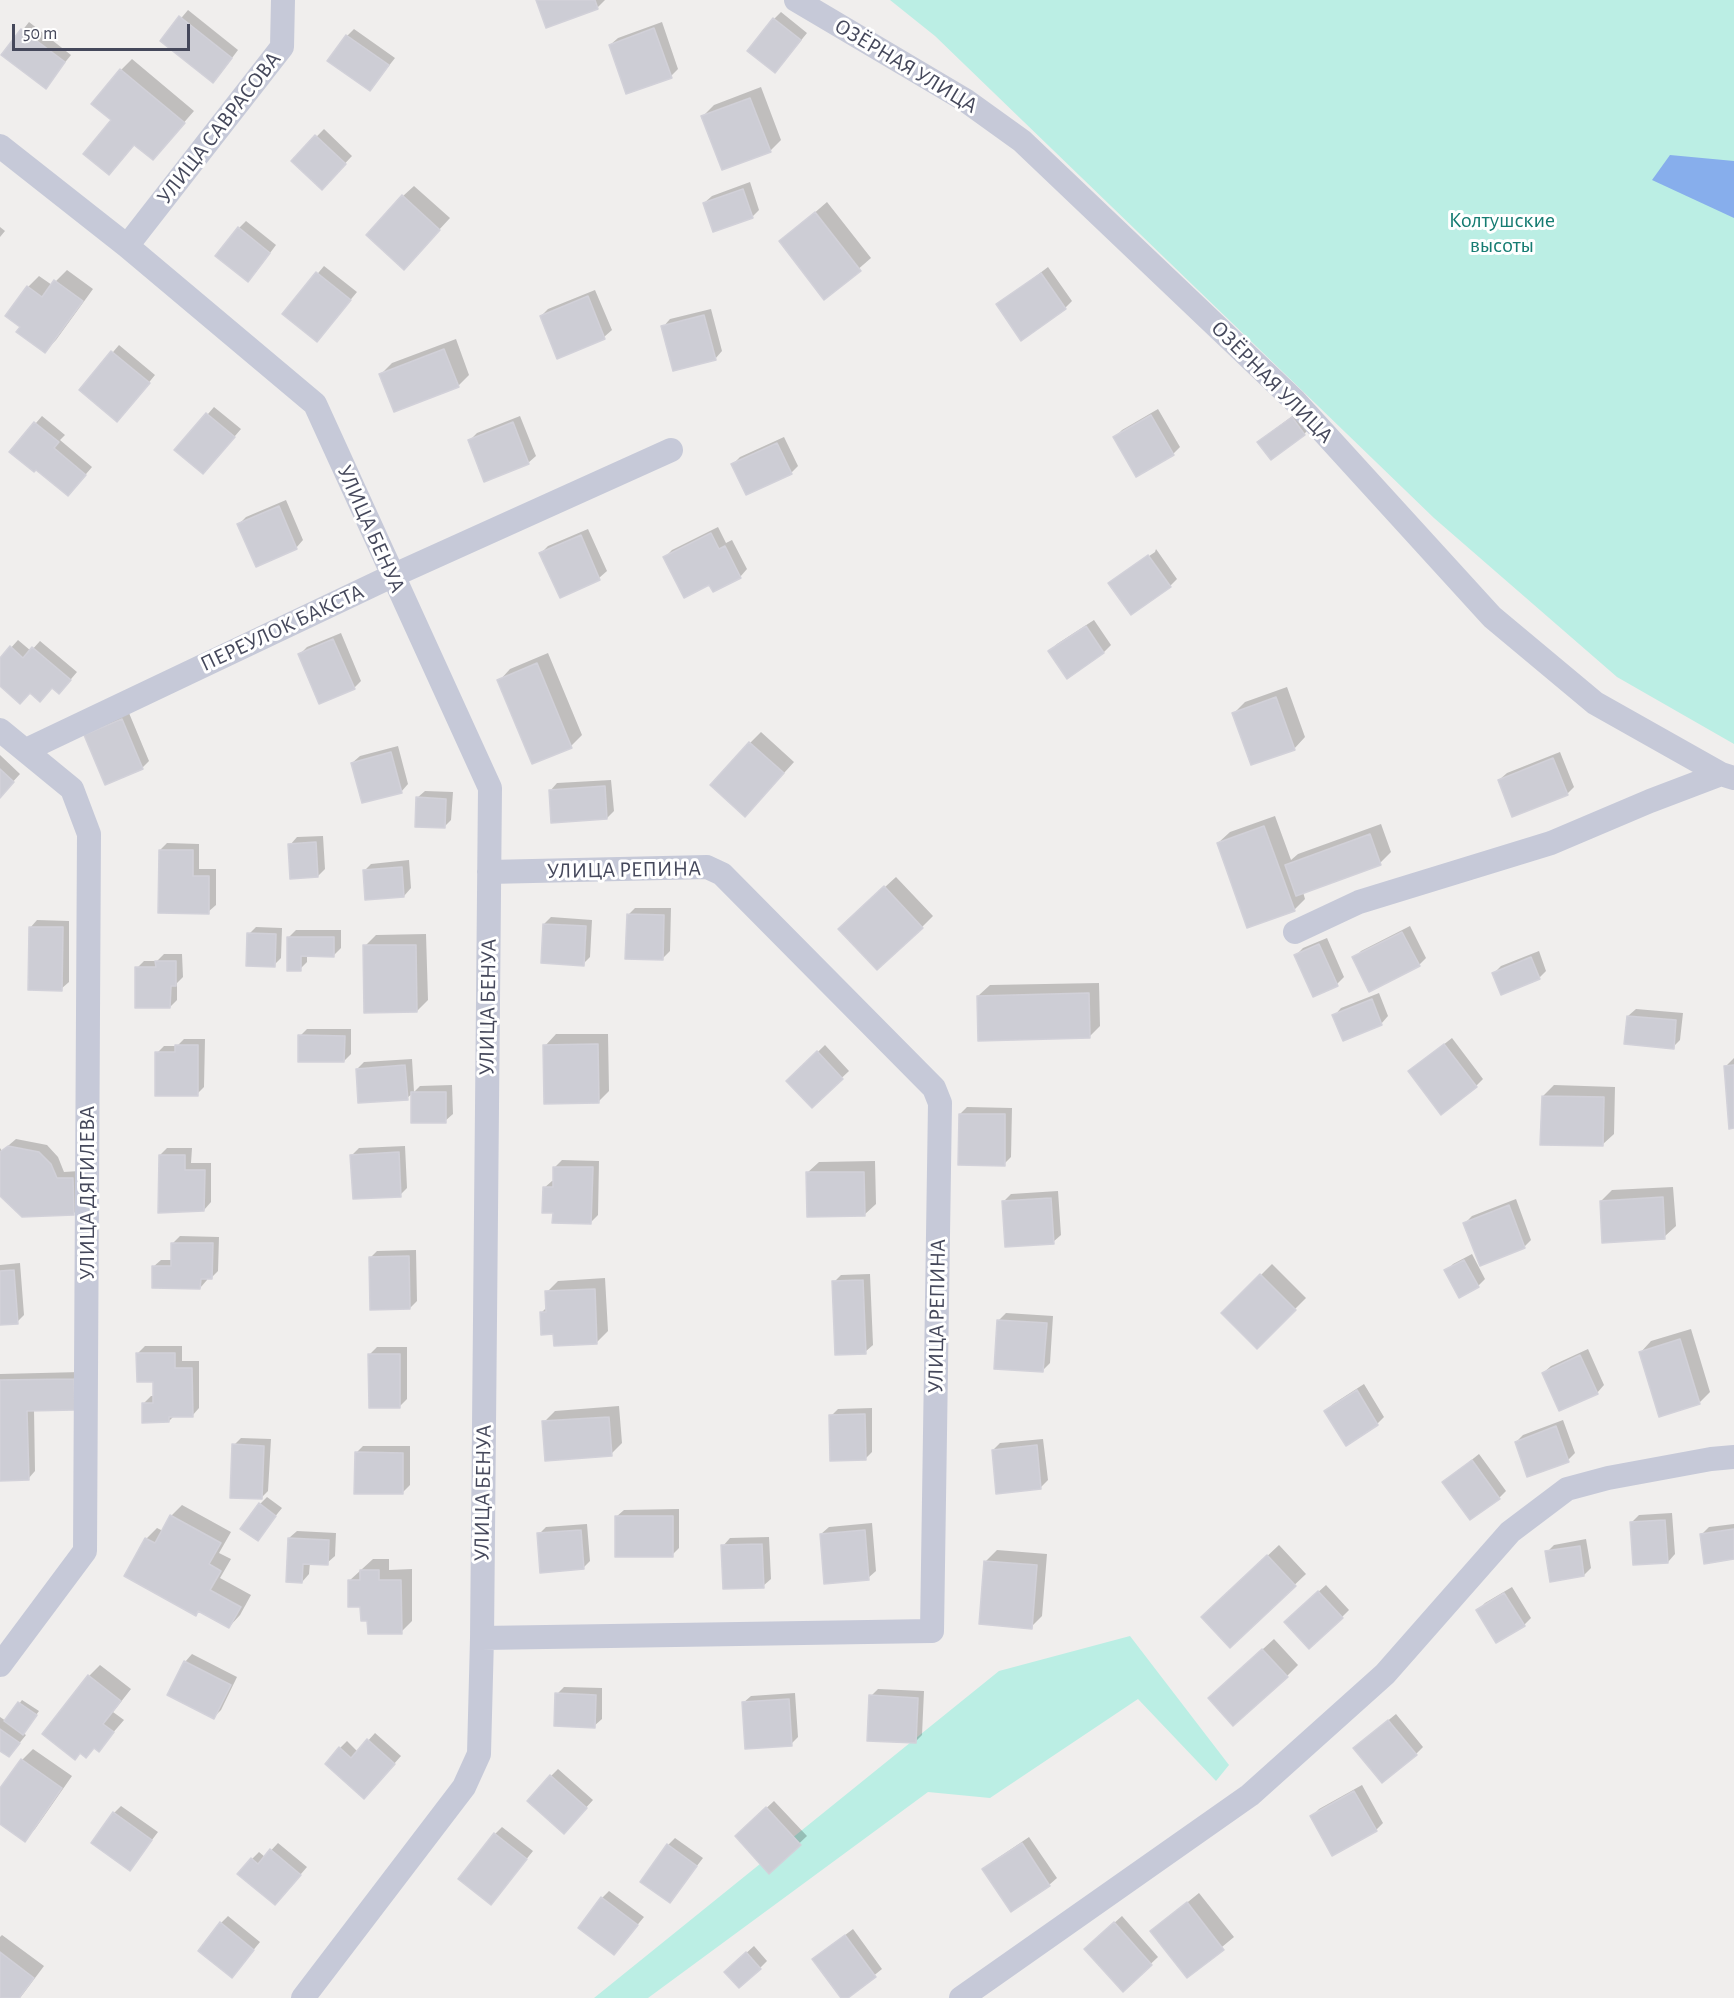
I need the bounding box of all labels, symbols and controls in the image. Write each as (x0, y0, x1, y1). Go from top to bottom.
scale bar (15, 12, 194, 50)
street label: ОЗЁРНАЯ УЛИЦА (830, 13, 982, 119)
text: 50 m (23, 25, 57, 43)
street label: УЛИЦА САВРАСОВА (151, 47, 287, 209)
park label: Колтушские высоты (1449, 207, 1555, 258)
street label: ОЗЁРНАЯ УЛИЦА (1205, 315, 1339, 449)
street label: УЛИЦА БЕНУА (331, 461, 411, 597)
street label: ПЕРЕУЛОК БАКСТА (196, 579, 368, 677)
street label: УЛИЦА РЕПИНА (547, 855, 701, 885)
street label: УЛИЦА БЕНУА (474, 938, 502, 1076)
street label: УЛИЦА ДЯГИЛЕВА (74, 1106, 100, 1280)
street label: УЛИЦА РЕПИНА (922, 1239, 952, 1393)
street label: УЛИЦА БЕНУА (469, 1424, 497, 1562)

